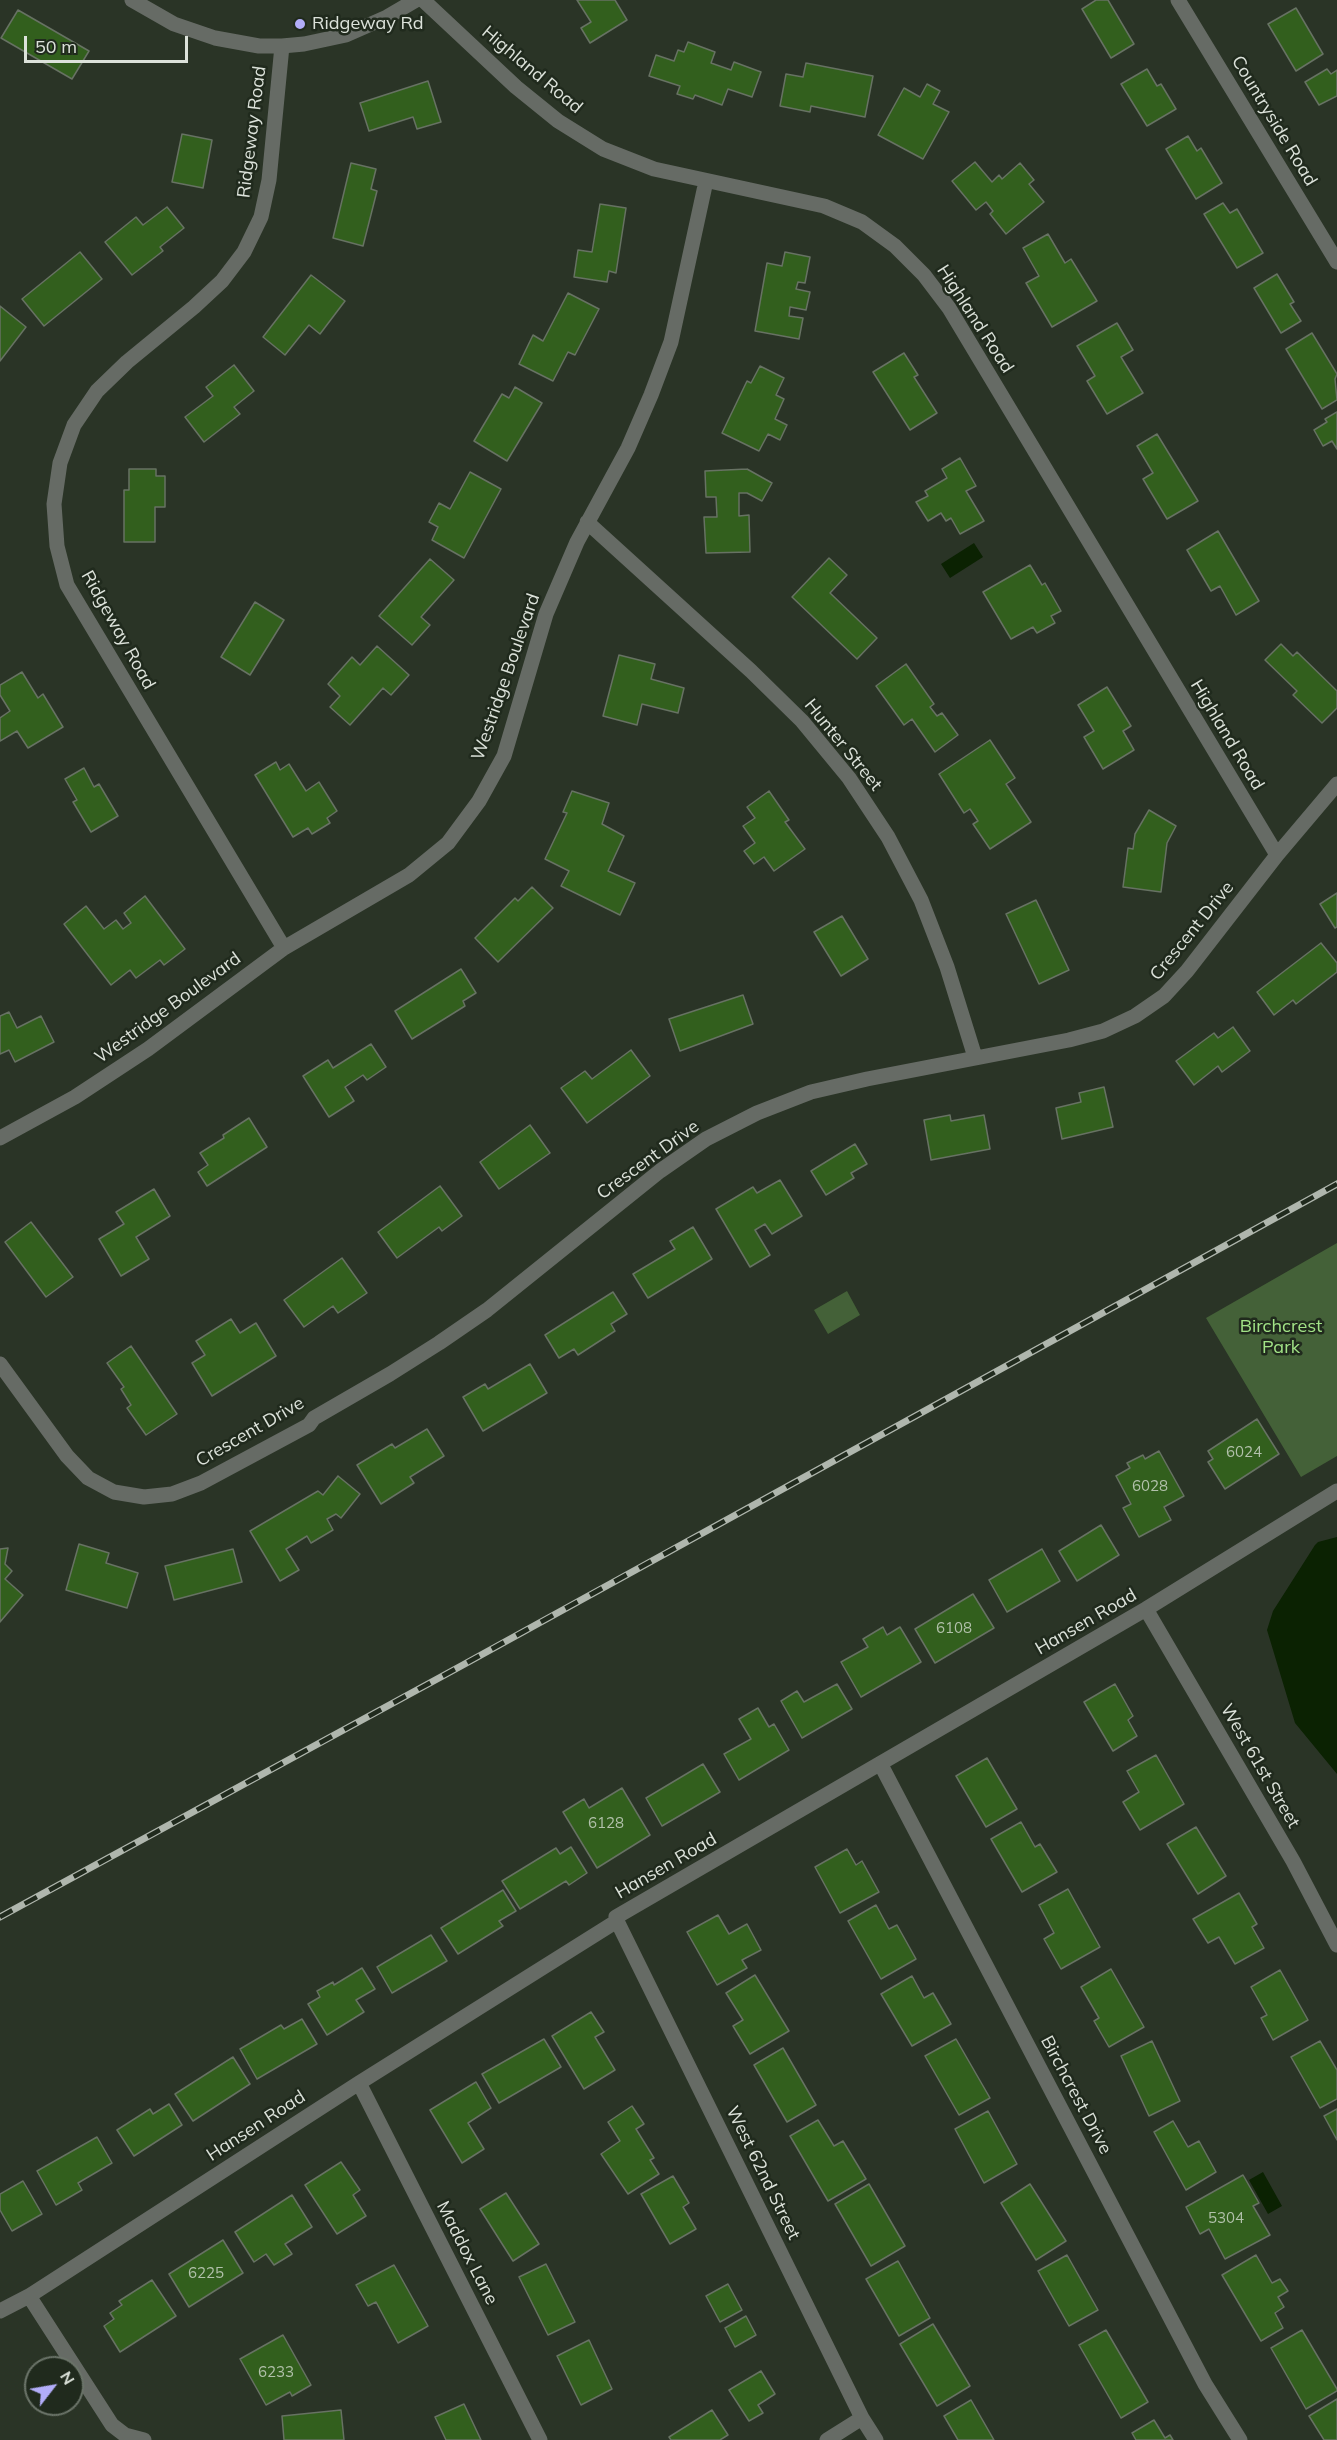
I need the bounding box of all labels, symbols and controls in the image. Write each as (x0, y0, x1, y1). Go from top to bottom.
place label: Ridgeway Rd (312, 13, 424, 35)
marker: Ridgeway Rd (293, 17, 307, 31)
street label: Highland Road (477, 22, 587, 118)
scale bar (27, 24, 190, 62)
text: 50 m (35, 35, 77, 58)
street label: Countryside Road (1227, 52, 1321, 190)
street label: Ridgeway Road (233, 65, 271, 199)
street label: Highland Road (932, 261, 1018, 377)
street label: Ridgeway Road (76, 567, 160, 693)
street label: Westridge Boulevard (467, 591, 545, 763)
street label: Highland Road (1186, 676, 1268, 794)
street label: Hunter Street (799, 695, 887, 795)
street label: Crescent Drive (1146, 877, 1238, 985)
street label: Westridge Boulevard (91, 948, 245, 1068)
street label: Crescent Drive (593, 1116, 703, 1204)
park label: Birchcrest Park (1240, 1316, 1322, 1358)
street label: Crescent Drive (192, 1392, 308, 1472)
house number: 6024 (1226, 1443, 1262, 1461)
house number: 6028 (1132, 1477, 1168, 1495)
street label: Hansen Road (1032, 1584, 1140, 1660)
house number: 6108 (936, 1619, 972, 1637)
street label: West 61st Street (1216, 1700, 1304, 1832)
house number: 6128 (588, 1814, 624, 1832)
street label: Hansen Road (612, 1828, 720, 1904)
street label: Birchcrest Drive (1036, 2032, 1116, 2158)
street label: Hansen Road (203, 2086, 309, 2166)
street label: West 62nd Street (721, 2103, 805, 2243)
street label: Maddox Lane (432, 2198, 502, 2308)
house number: 5304 (1208, 2209, 1244, 2227)
house number: 6225 (188, 2264, 224, 2282)
north arrow (24, 2356, 84, 2416)
house number: 6233 (258, 2363, 294, 2381)
text: N (56, 2367, 79, 2388)

